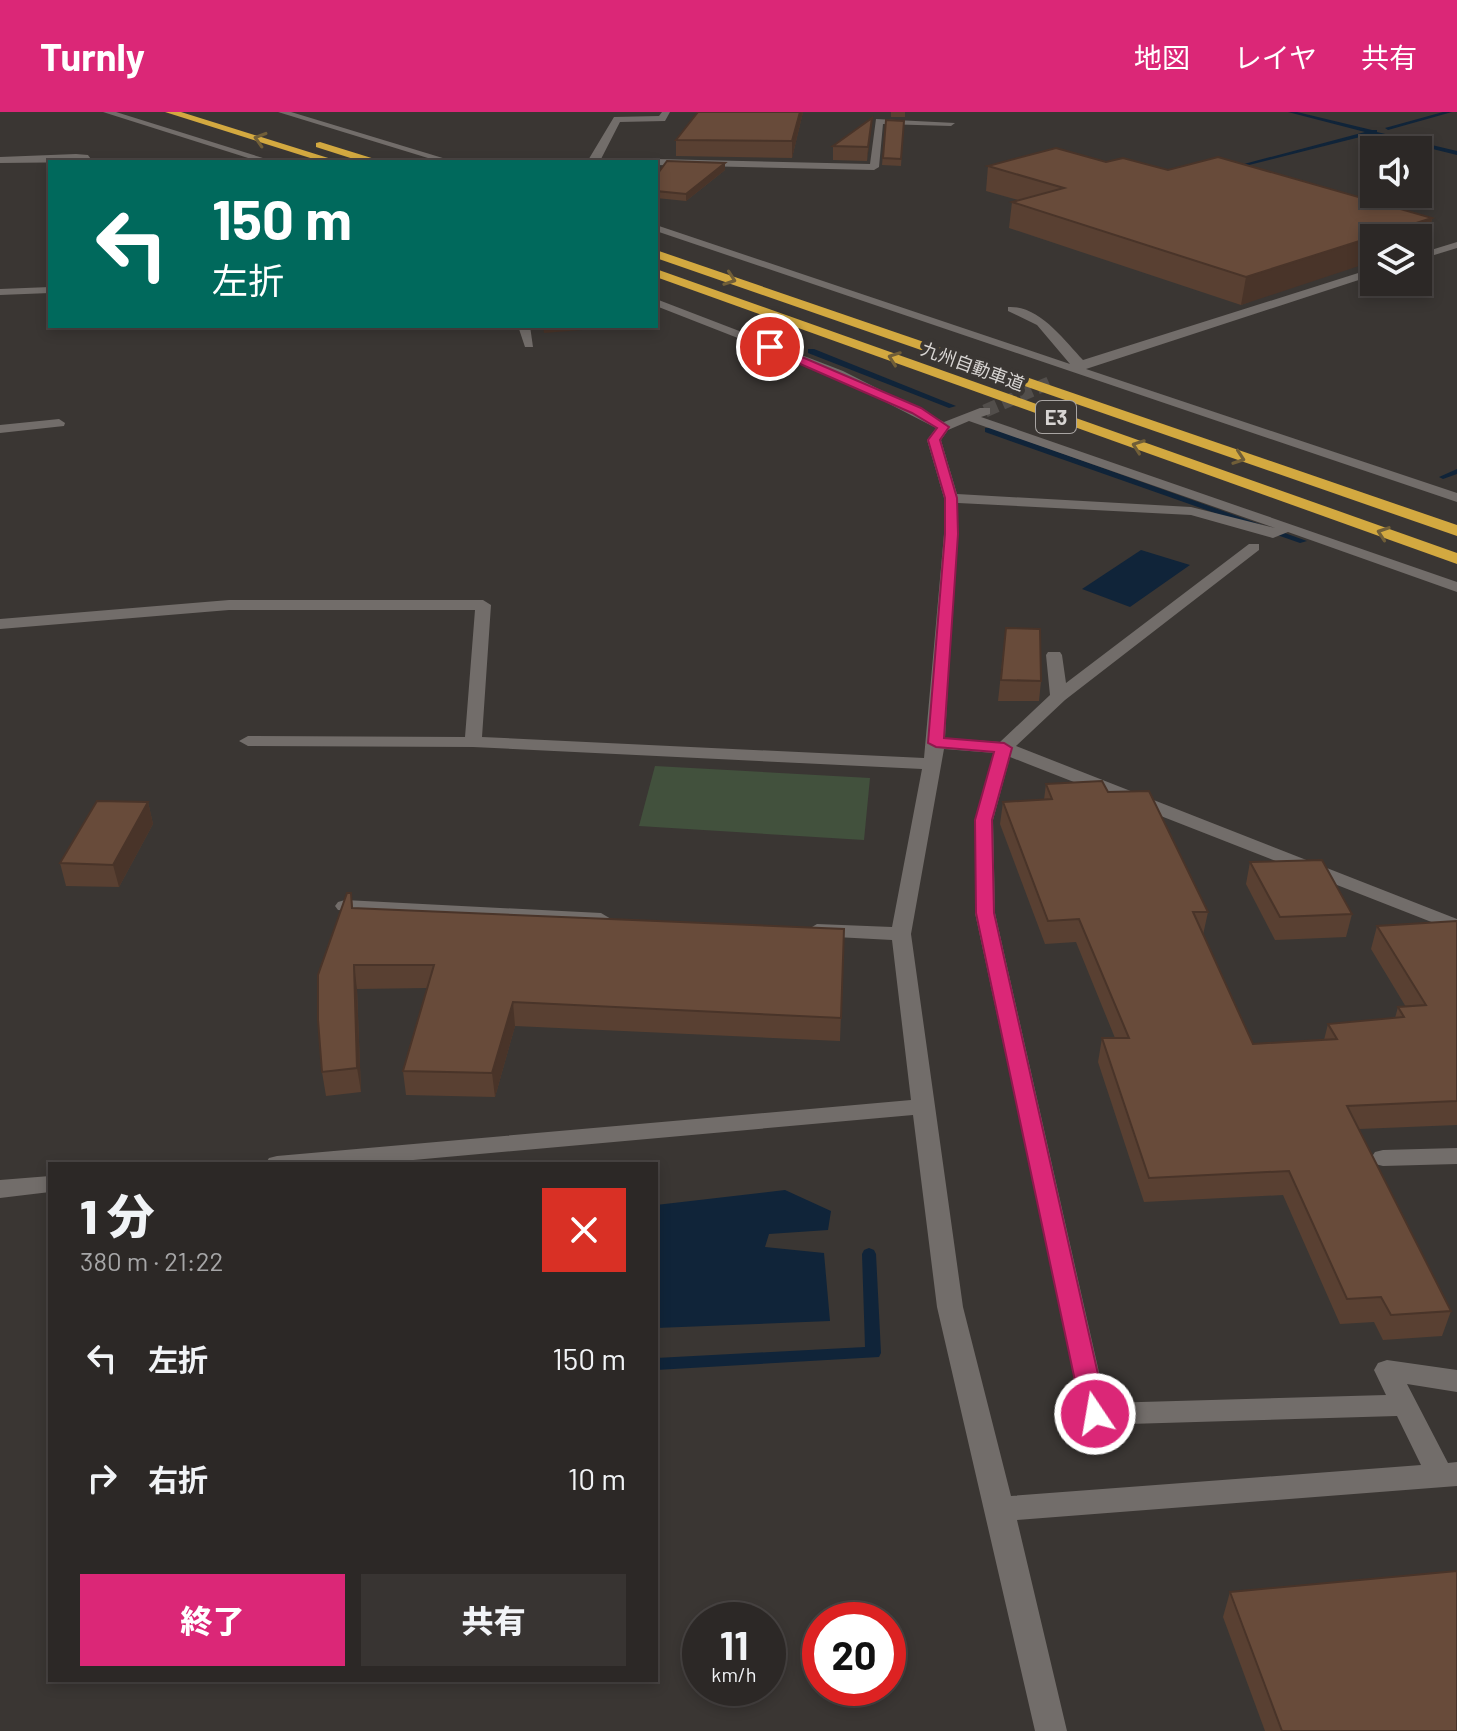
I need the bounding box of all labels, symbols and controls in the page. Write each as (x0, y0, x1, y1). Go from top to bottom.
text: Turnly (40, 33, 145, 79)
text: 地図 (1134, 40, 1190, 74)
text: レイヤ (1234, 40, 1317, 74)
text: 共有 (1361, 40, 1417, 74)
one-way arrow (254, 132, 268, 148)
map controls (1360, 136, 1432, 296)
button: sound (1360, 136, 1432, 208)
text: 150 m (212, 184, 352, 251)
icon: left (80, 192, 184, 296)
button: layers (1360, 224, 1432, 296)
text: 左折 (212, 258, 284, 301)
one-way arrow (722, 270, 736, 286)
pin (736, 313, 804, 381)
icon: arrive (748, 325, 792, 369)
street label: 九州自動車道 (918, 337, 1028, 395)
one-way arrow (887, 352, 901, 368)
road number: E3 (1036, 401, 1076, 433)
one-way arrow (1132, 439, 1146, 456)
one-way arrow (1232, 448, 1246, 464)
one-way arrow (1377, 526, 1391, 543)
text: 1 分 (80, 1186, 155, 1244)
button: close (542, 1188, 626, 1272)
text: 380 m · 21:22 (80, 1245, 224, 1276)
icon: left (80, 1336, 124, 1380)
text: 150 m (552, 1340, 626, 1376)
text: 左折 (148, 1341, 208, 1377)
position arrow (1053, 1372, 1137, 1456)
icon: right (80, 1456, 124, 1500)
text: 10 m (568, 1460, 626, 1496)
text: 右折 (148, 1461, 208, 1497)
button: 終了 (80, 1574, 345, 1666)
button: 共有 (361, 1574, 626, 1666)
speed limit sign: 20 (802, 1602, 906, 1706)
text: 11 (720, 1620, 748, 1668)
text: km/h (711, 1662, 757, 1686)

